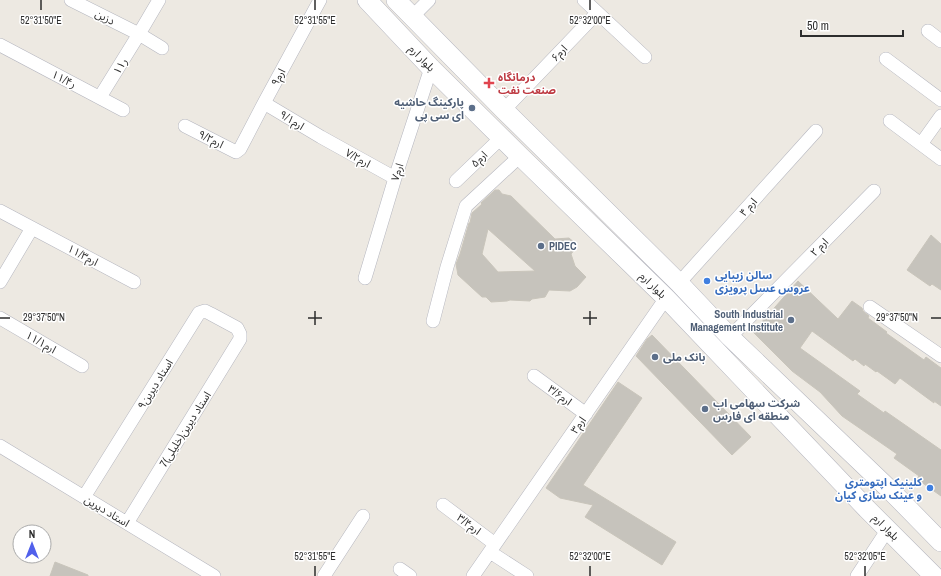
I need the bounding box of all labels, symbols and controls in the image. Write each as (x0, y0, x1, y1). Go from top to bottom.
street label: دزین (93, 6, 117, 28)
scale bar (801, 12, 903, 38)
text: 52°31'50"E (20, 14, 62, 27)
text: 52°31'55"E (294, 14, 336, 27)
text: 52°32'00"E (569, 14, 611, 27)
text: 50 m (807, 18, 829, 34)
street label: بلوار ارم (405, 42, 438, 75)
street label: ارم۶ (548, 42, 571, 65)
street label: ۱۱ر (110, 55, 130, 77)
street label: ارم۹ (268, 66, 289, 89)
street label: ۱۱/۴ر (49, 67, 79, 91)
place label: درمانگاه صنعت نفت (498, 70, 556, 97)
marker: درمانگاه صنعت نفت (483, 77, 495, 89)
place label: پارکینگ حاشیه ای سی پی (394, 95, 464, 123)
marker: پارکینگ حاشیه ای سی پی (467, 103, 477, 113)
street label: ۹/۱ارم (276, 107, 307, 134)
street label: ۹/۲ارم (195, 127, 226, 152)
street label: ۷/۲ارم (342, 145, 373, 171)
street label: ارم۵ (468, 148, 491, 171)
street label: ارم۷ (388, 161, 407, 183)
street label: ارم ۴ (736, 195, 761, 220)
street label: ارم ۲ (807, 235, 832, 260)
place label: PIDEC (549, 239, 577, 253)
street label: ۱۱/۳ارم (65, 241, 101, 270)
marker: PIDEC (536, 241, 546, 251)
place label: سالن زیبایی عروس عسل پرويزی (715, 268, 810, 296)
street label: بلوار ارم (636, 269, 669, 302)
marker: سالن زیبایی عروس عسل پرويزی (702, 276, 712, 286)
place label: South Industrial Management Institute (690, 307, 783, 334)
text: 29°37'50"N (23, 311, 65, 324)
text: 29°37'50"N (876, 311, 918, 324)
marker: South Industrial Management Institute (786, 315, 796, 325)
street label: ۱۱/۱ارم (23, 328, 59, 357)
place label: بانک ملی (663, 350, 705, 364)
marker: بانک ملی (650, 352, 660, 362)
street label: استاد دیرین۹ (134, 356, 176, 412)
street label: ۳/۶ارم (545, 382, 575, 409)
street label: 7استاد دیرین(خلیلی) (156, 389, 214, 469)
place label: شرکت سهامی اب منطقه ای فارس (713, 396, 800, 423)
marker: شرکت سهامی اب منطقه ای فارس (700, 404, 710, 414)
street label: ارم۳ (567, 414, 590, 437)
place label: کلینیک اپتومتری و عینک سازی کیان (835, 475, 923, 502)
marker: کلینیک اپتومتری و عینک سازی کیان (925, 483, 935, 493)
street label: استاد دیرین (82, 492, 132, 530)
street label: ۳/۴ارم (454, 510, 484, 538)
street label: بلوار ارم (869, 511, 902, 544)
north arrow (12, 524, 52, 564)
text: N (29, 527, 35, 541)
text: 52°31'55"E (294, 550, 336, 563)
text: 52°32'00"E (569, 550, 611, 563)
text: 52°32'05"E (844, 550, 886, 563)

